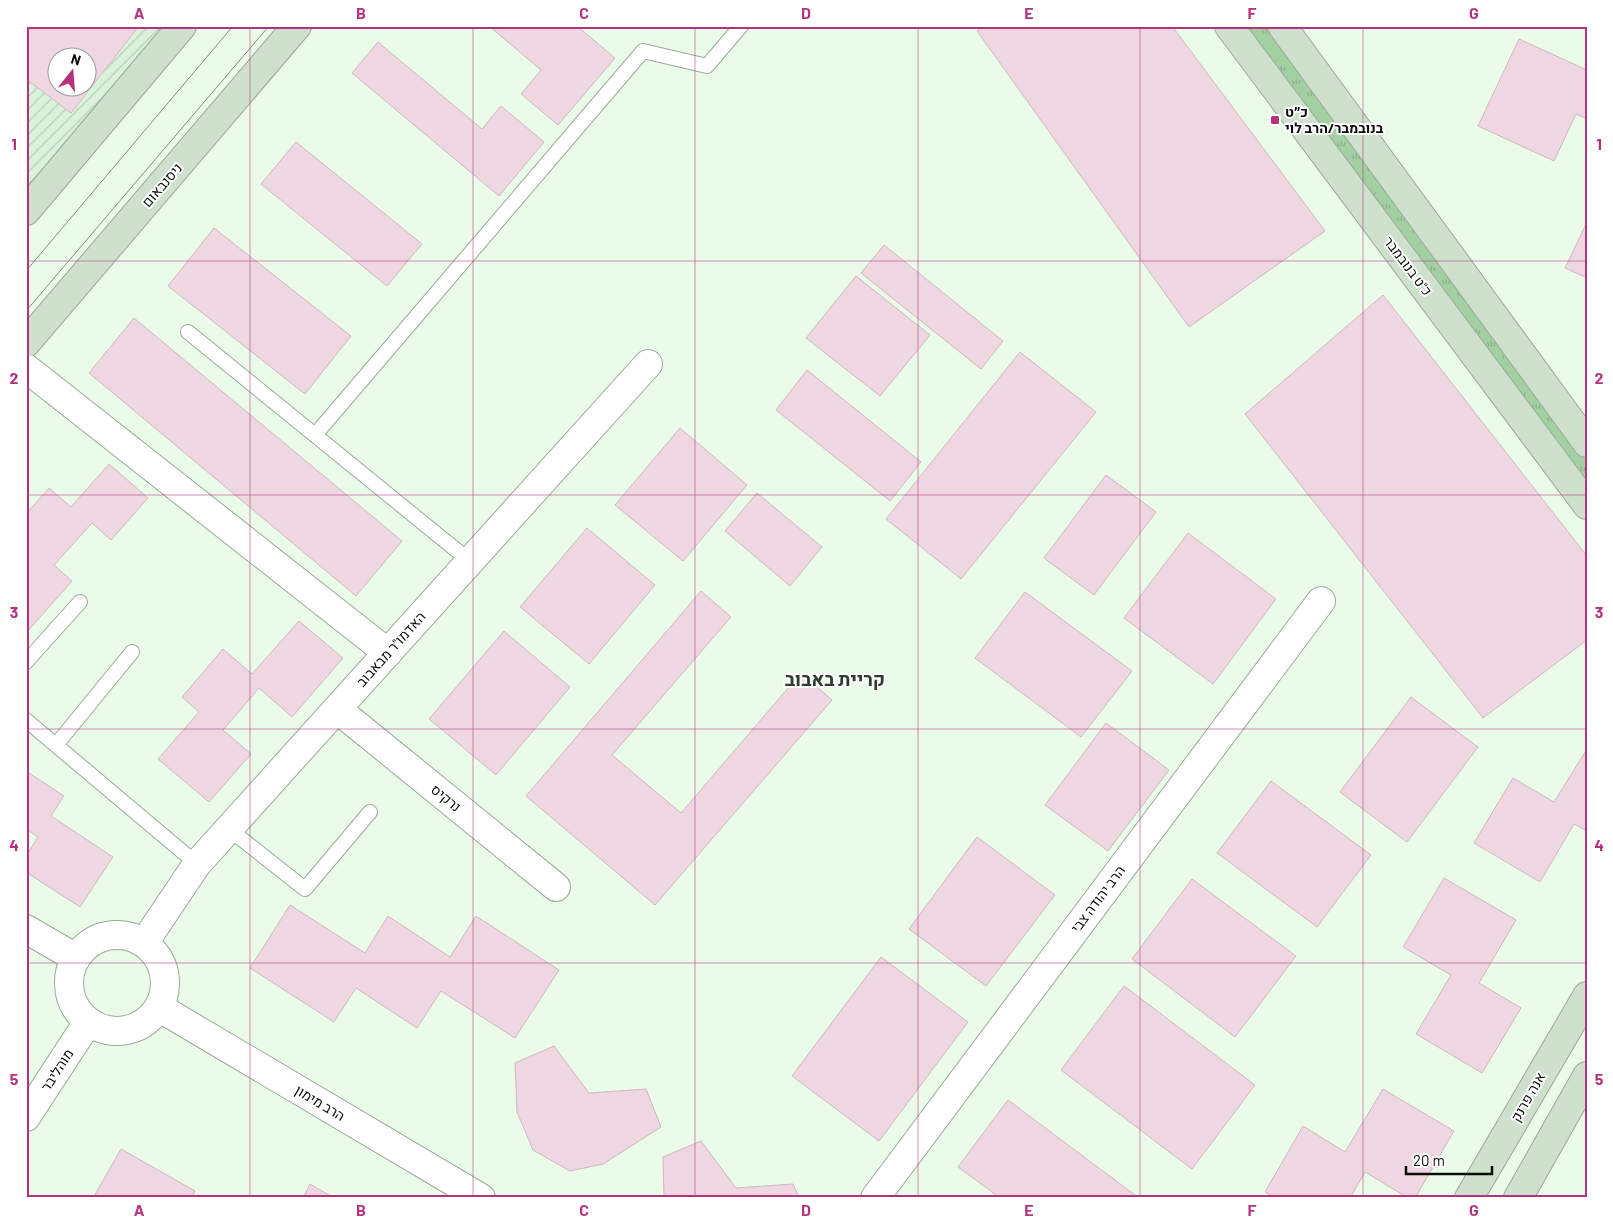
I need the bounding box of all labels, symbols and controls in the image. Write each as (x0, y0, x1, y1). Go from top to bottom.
text: A (134, 3, 145, 22)
text: B (356, 3, 366, 22)
text: C (579, 3, 589, 22)
text: D (801, 3, 811, 22)
text: E (1024, 3, 1034, 22)
text: F (1248, 3, 1257, 22)
text: G (1469, 3, 1479, 22)
north arrow (48, 48, 98, 98)
text: N (69, 50, 83, 69)
place label: כ״ט בנובמבר/הרב לוי (1285, 103, 1384, 136)
marker: כ״ט בנובמבר/הרב לוי (1269, 114, 1281, 126)
text: 1 (11, 134, 17, 153)
text: 1 (1596, 134, 1602, 153)
street label: ניסנבאום (138, 159, 185, 210)
street label: כ"ט בנובמבר (1381, 233, 1436, 299)
text: 2 (10, 368, 19, 387)
text: 2 (1595, 368, 1604, 387)
text: 3 (10, 602, 18, 621)
text: 3 (1595, 602, 1603, 621)
street label: האדמו"ר מבאבוב (353, 608, 429, 690)
district label: קריית באבוב (785, 667, 885, 690)
street label: נרקיס (428, 780, 465, 815)
text: 4 (9, 835, 19, 854)
text: 4 (1594, 835, 1604, 854)
street label: הרב יהודה צבי (1067, 862, 1128, 936)
street label: מוהליבר (37, 1045, 76, 1094)
text: 5 (10, 1069, 19, 1088)
street label: אנה פרנק (1507, 1069, 1549, 1125)
text: 5 (1595, 1069, 1604, 1088)
street label: הרב מימון (292, 1081, 348, 1124)
scale bar (1406, 1144, 1492, 1176)
text: 20 m (1413, 1151, 1445, 1169)
text: A (134, 1200, 145, 1219)
text: B (356, 1200, 366, 1219)
text: C (579, 1200, 589, 1219)
text: D (801, 1200, 811, 1219)
text: E (1024, 1200, 1034, 1219)
text: F (1248, 1200, 1257, 1219)
text: G (1469, 1200, 1479, 1219)

